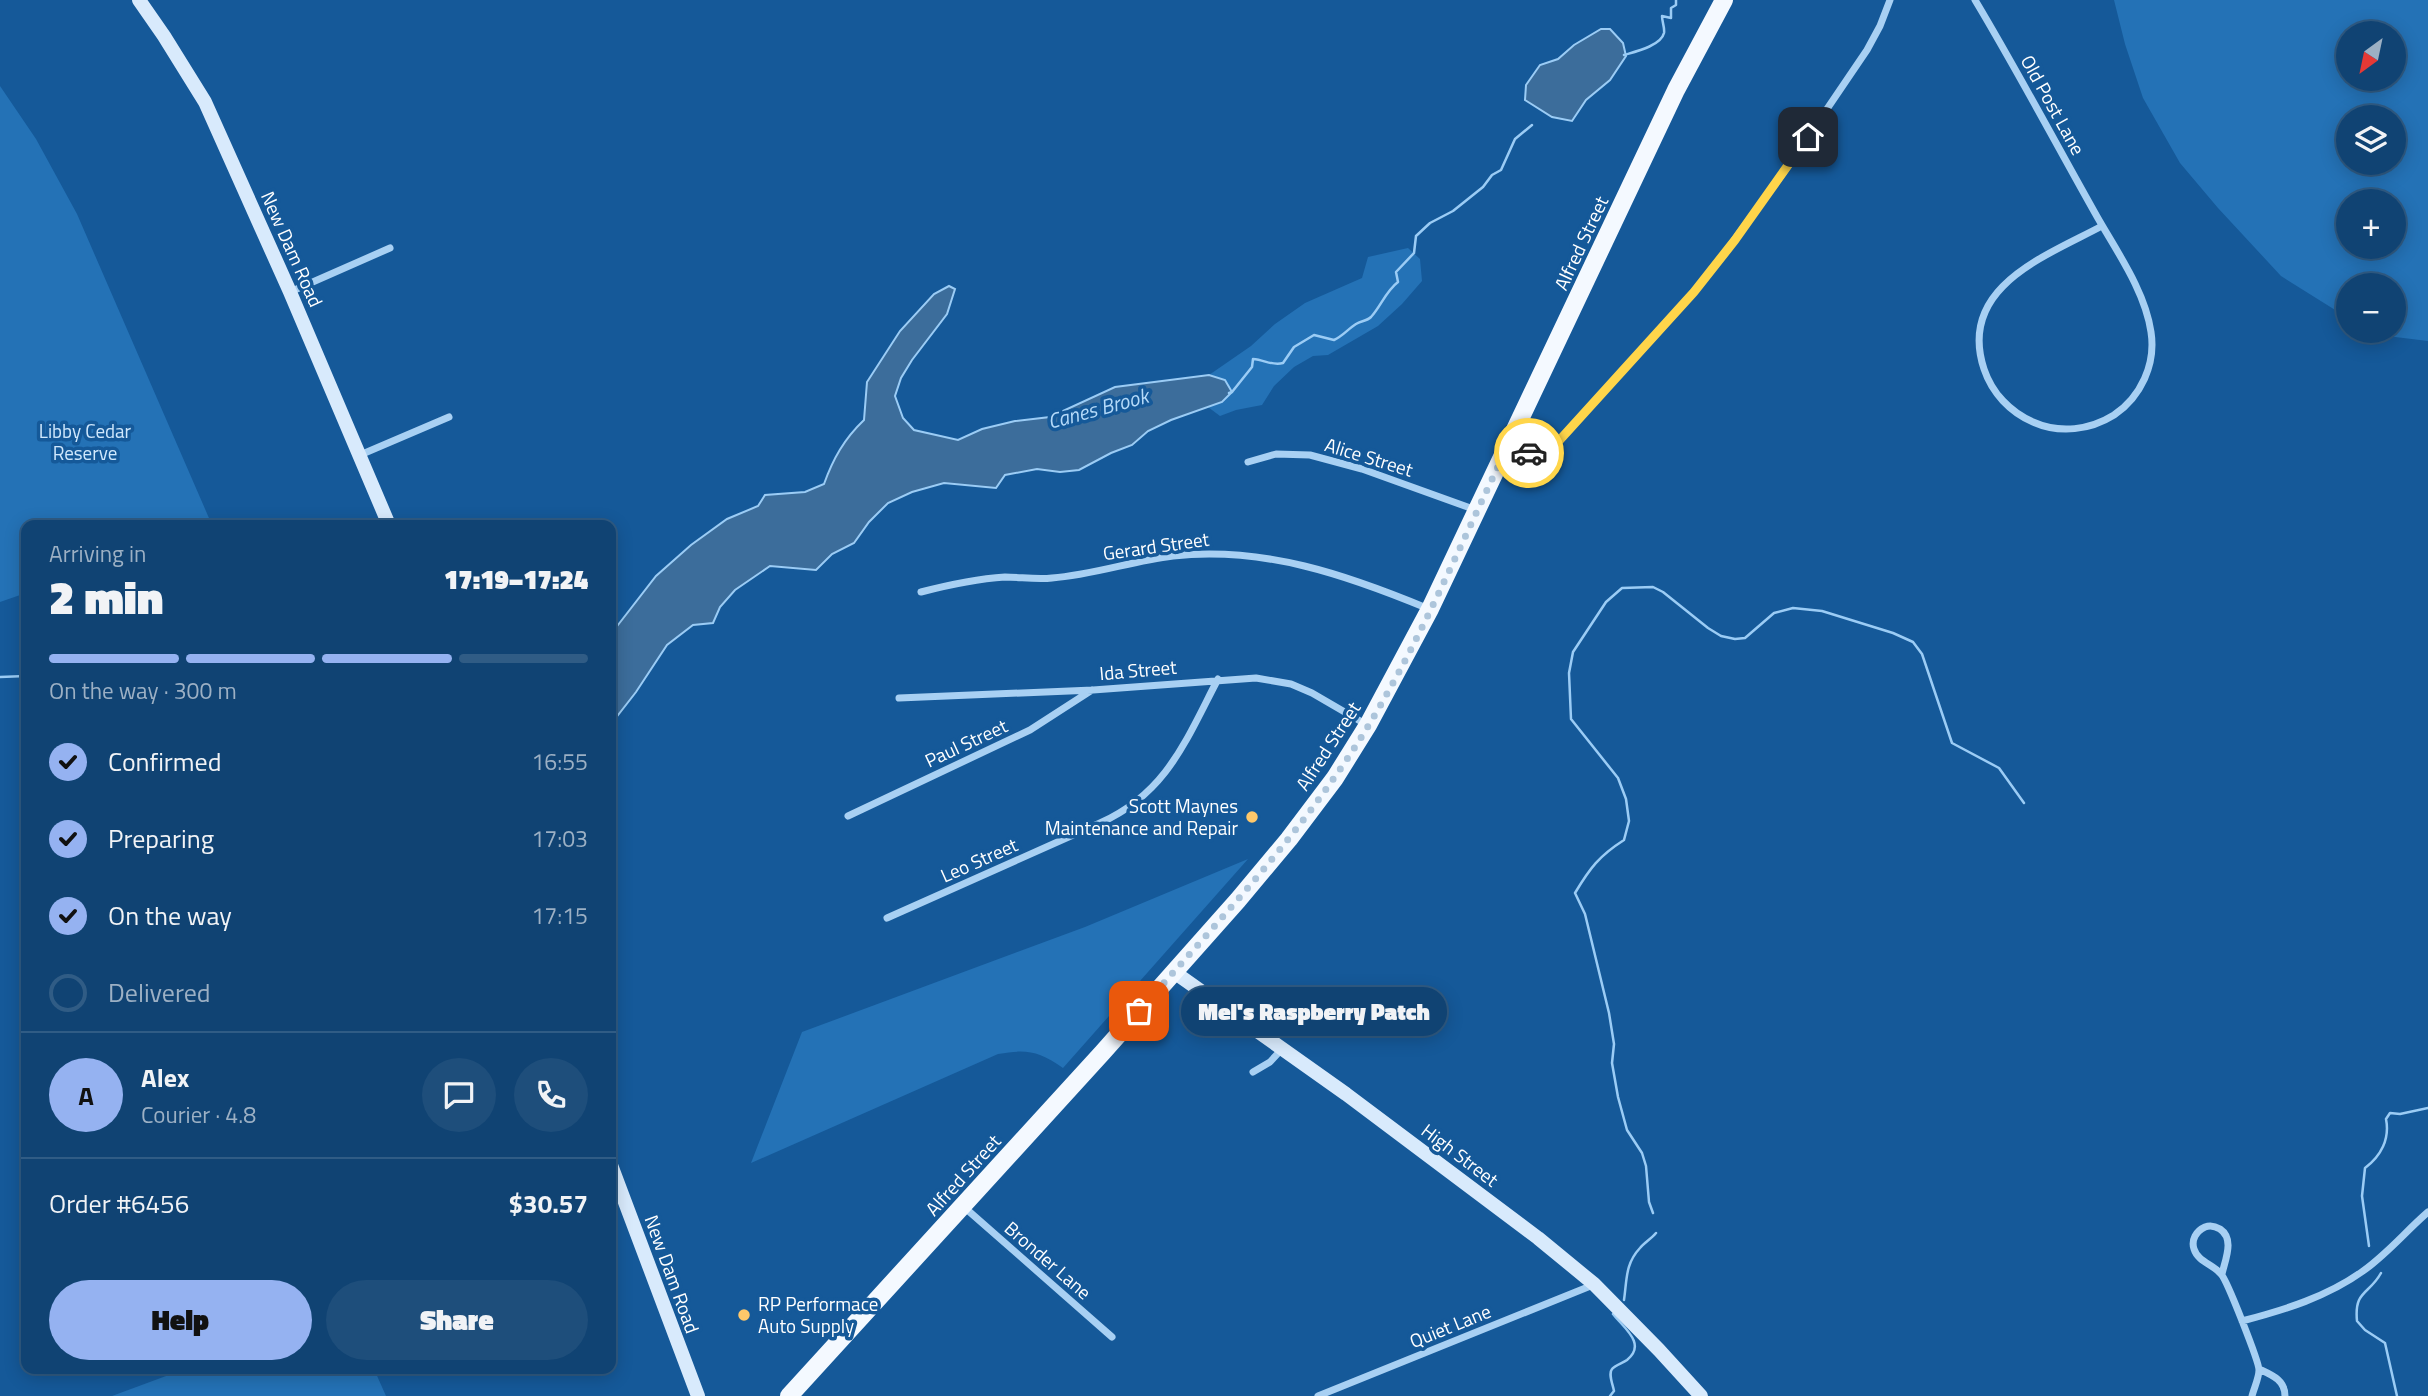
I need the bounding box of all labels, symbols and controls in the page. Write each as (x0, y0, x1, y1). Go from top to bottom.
north arrow (2336, 21, 2406, 91)
map controls (2336, 21, 2406, 343)
street label: Old Post Lane (2014, 49, 2093, 160)
button: layers (2336, 105, 2406, 175)
pin (1778, 107, 1838, 167)
icon: home (1789, 118, 1827, 156)
street label: New Dam Road (254, 186, 331, 311)
button: + (2336, 189, 2406, 259)
street label: Alfred Street (1546, 191, 1615, 295)
button: − (2336, 273, 2406, 343)
water label: Canes Brook (1044, 379, 1154, 437)
park label: Libby Cedar Reserve (39, 416, 132, 467)
courier (1494, 418, 1564, 488)
street label: Alice Street (1321, 429, 1417, 484)
icon: car (1510, 434, 1548, 472)
street label: Gerard Street (1101, 524, 1211, 567)
text: Arriving in (49, 536, 146, 571)
text: 17:19–17:24 (444, 560, 588, 599)
text: 2 min (49, 562, 163, 632)
street label: Ida Street (1098, 652, 1178, 687)
text: On the way · 300 m (49, 673, 237, 708)
street label: Alfred Street (1288, 695, 1367, 796)
street label: Paul Street (920, 711, 1012, 774)
text: Confirmed (108, 742, 222, 781)
icon: check (49, 743, 87, 781)
text: 16:55 (531, 744, 588, 779)
place label: Scott Maynes Maintenance and Repair (1045, 791, 1238, 842)
marker: Scott Maynes Maintenance and Repair (1244, 809, 1260, 825)
text: Preparing (108, 819, 214, 858)
icon: check (49, 820, 87, 858)
text: 17:03 (531, 821, 588, 856)
street label: Leo Street (936, 830, 1022, 889)
text: On the way (108, 896, 232, 935)
icon: check (49, 897, 87, 935)
text: 17:15 (531, 898, 588, 933)
text: Delivered (108, 973, 211, 1012)
pin (1109, 981, 1169, 1041)
callout: Mel's Raspberry Patch (1181, 986, 1447, 1036)
icon: bag (1120, 992, 1158, 1030)
text: Mel's Raspberry Patch (1198, 994, 1430, 1029)
text: Alex (141, 1058, 189, 1097)
button: chat (422, 1058, 496, 1132)
button: phone (514, 1058, 588, 1132)
text: A (78, 1076, 94, 1115)
text: Courier · 4.8 (141, 1097, 256, 1132)
street label: High Street (1416, 1116, 1505, 1193)
street label: Alfred Street (918, 1127, 1007, 1222)
text: Order #6456 (49, 1184, 189, 1223)
text: $30.57 (509, 1184, 588, 1223)
street label: New Dam Road (638, 1211, 707, 1337)
street label: Bronder Lane (998, 1214, 1098, 1306)
button: Help (49, 1280, 312, 1360)
button: Share (326, 1280, 588, 1360)
place label: RP Performace Auto Supply (758, 1289, 878, 1340)
street label: Quiet Lane (1405, 1296, 1495, 1355)
marker: RP Performace Auto Supply (736, 1307, 752, 1323)

